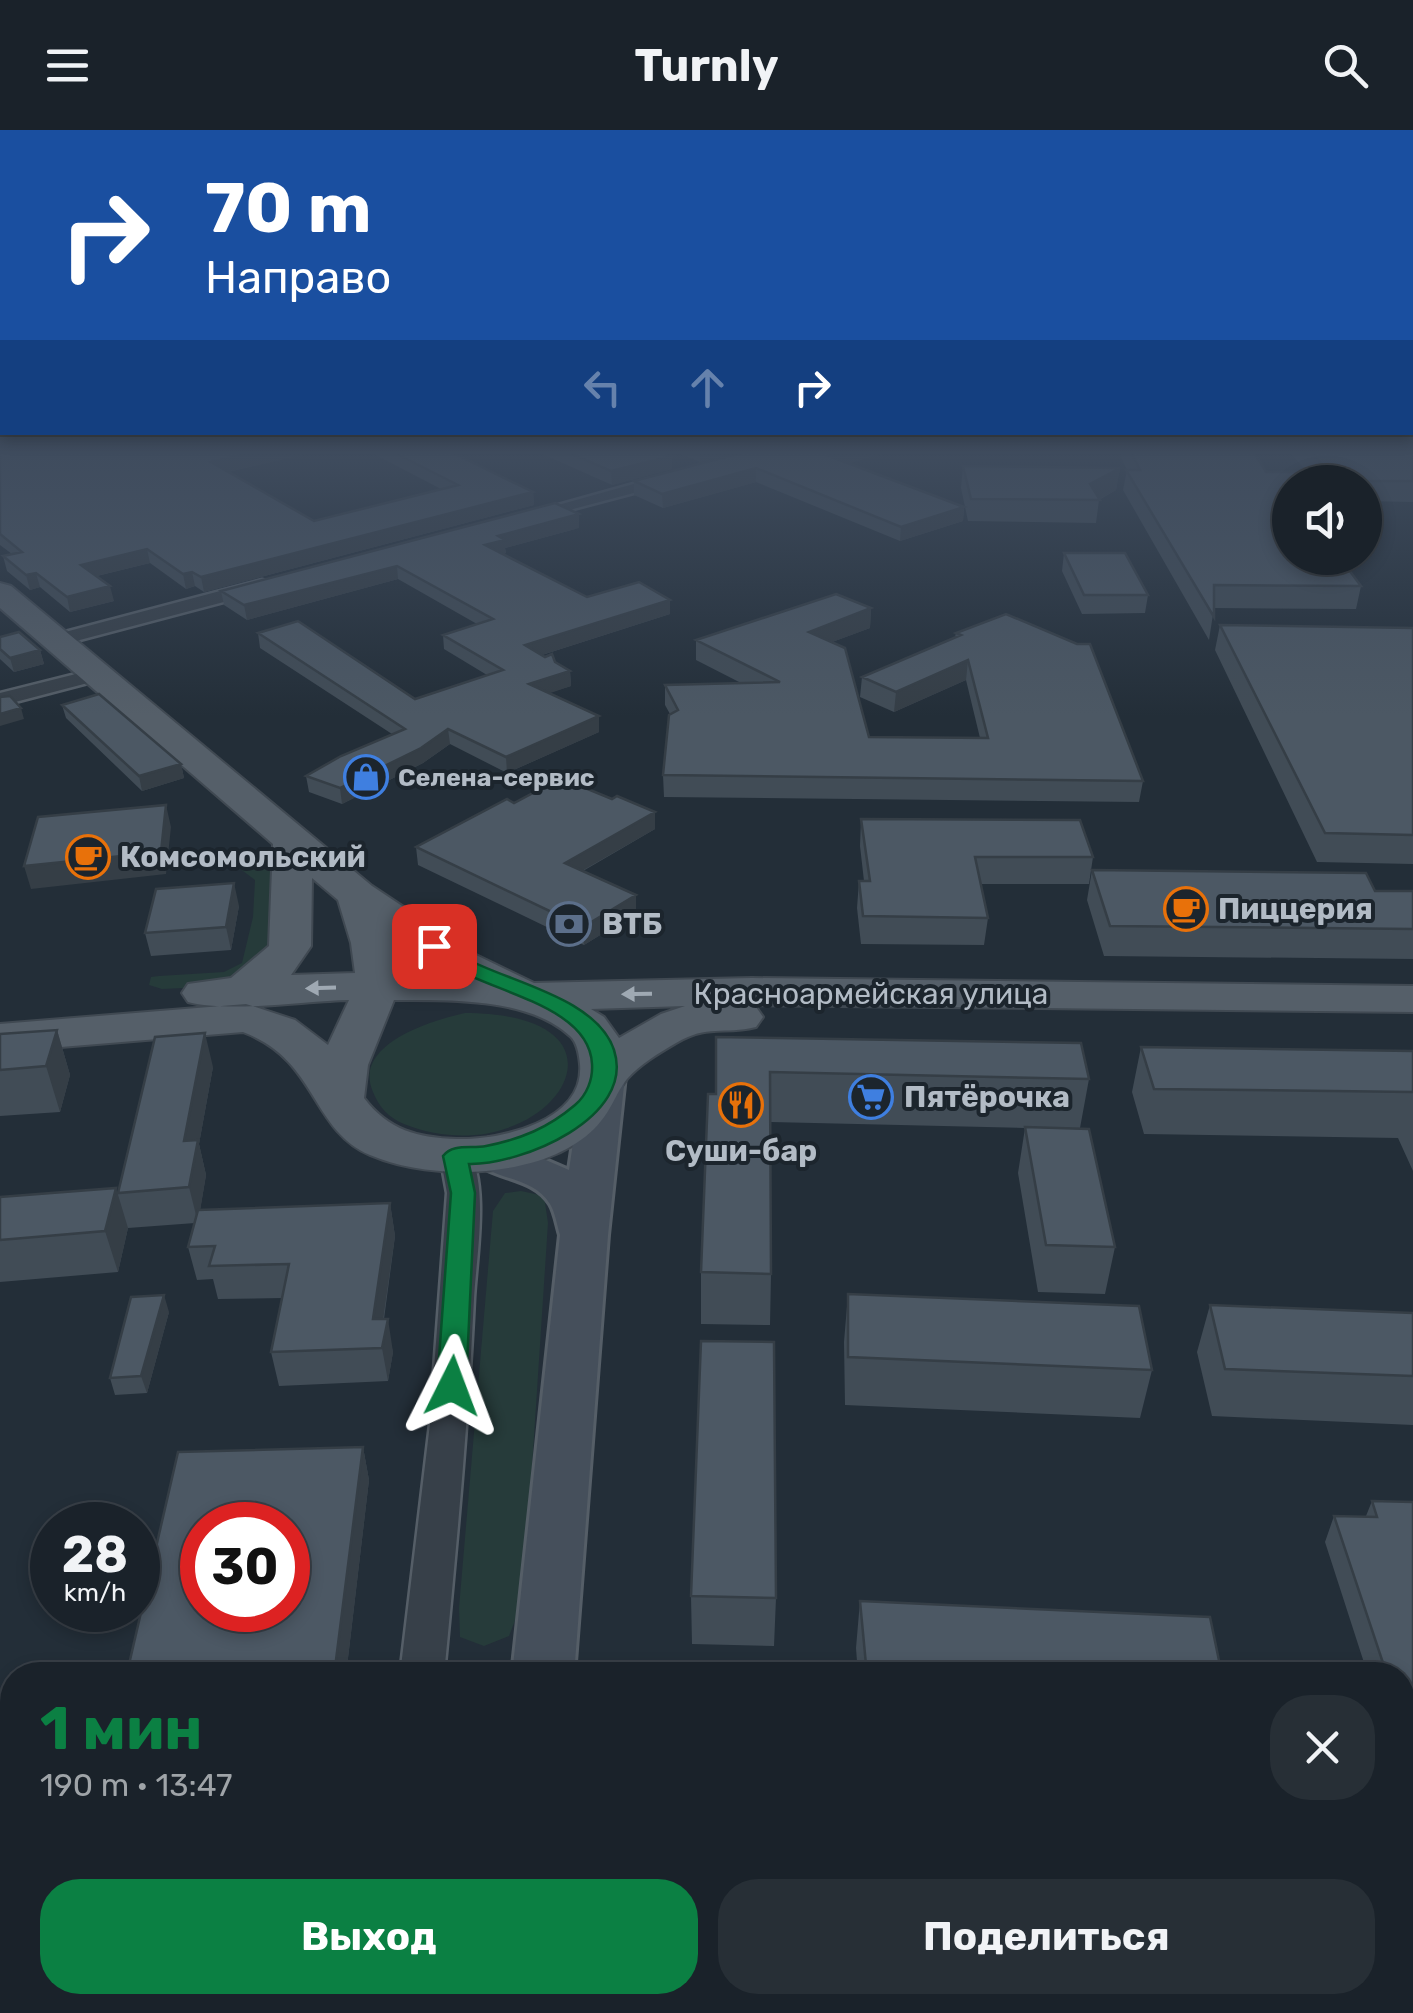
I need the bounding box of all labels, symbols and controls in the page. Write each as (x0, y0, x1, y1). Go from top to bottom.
icon: menu (40, 38, 95, 93)
icon: search (1318, 38, 1373, 93)
text: Turnly (634, 39, 779, 92)
text: 70 m (205, 167, 372, 250)
icon: right (40, 170, 170, 300)
text: Направо (205, 251, 391, 304)
icon: left (575, 360, 630, 415)
icon: ahead (680, 360, 735, 415)
icon: right (785, 360, 840, 415)
map controls (1272, 465, 1382, 575)
button: sound (1272, 465, 1382, 575)
shop icon: Селена-сервис (343, 754, 389, 800)
place label: Селена-сервис (398, 763, 595, 792)
cafe icon: Комсомольский (65, 834, 111, 880)
place label: Комсомольский (120, 839, 366, 875)
cafe icon: Пиццерия (1163, 886, 1209, 932)
place label: Пиццерия (1218, 891, 1373, 927)
bank icon: ВТБ (546, 901, 592, 947)
pin (392, 904, 477, 989)
place label: ВТБ (602, 906, 662, 942)
icon: arrive (407, 919, 462, 974)
street label: Красноармейская улица (694, 976, 1048, 1012)
one-way arrow (305, 981, 337, 997)
one-way arrow (621, 986, 653, 1002)
supermarket icon: Пятёрочка (848, 1074, 894, 1120)
place label: Пятёрочка (904, 1079, 1070, 1115)
restaurant icon: Суши-бар (718, 1082, 764, 1128)
place label: Суши-бар (665, 1133, 817, 1169)
position arrow (400, 1334, 504, 1438)
speed limit sign: 30 (180, 1502, 310, 1632)
text: 28 (62, 1525, 128, 1585)
text: km/h (64, 1578, 126, 1607)
text: 1 мин (40, 1693, 203, 1764)
button: close (1270, 1695, 1375, 1800)
text: 190 m · 13:47 (40, 1766, 232, 1804)
button: Выход (40, 1879, 698, 1994)
button: Поделиться (718, 1879, 1375, 1994)

